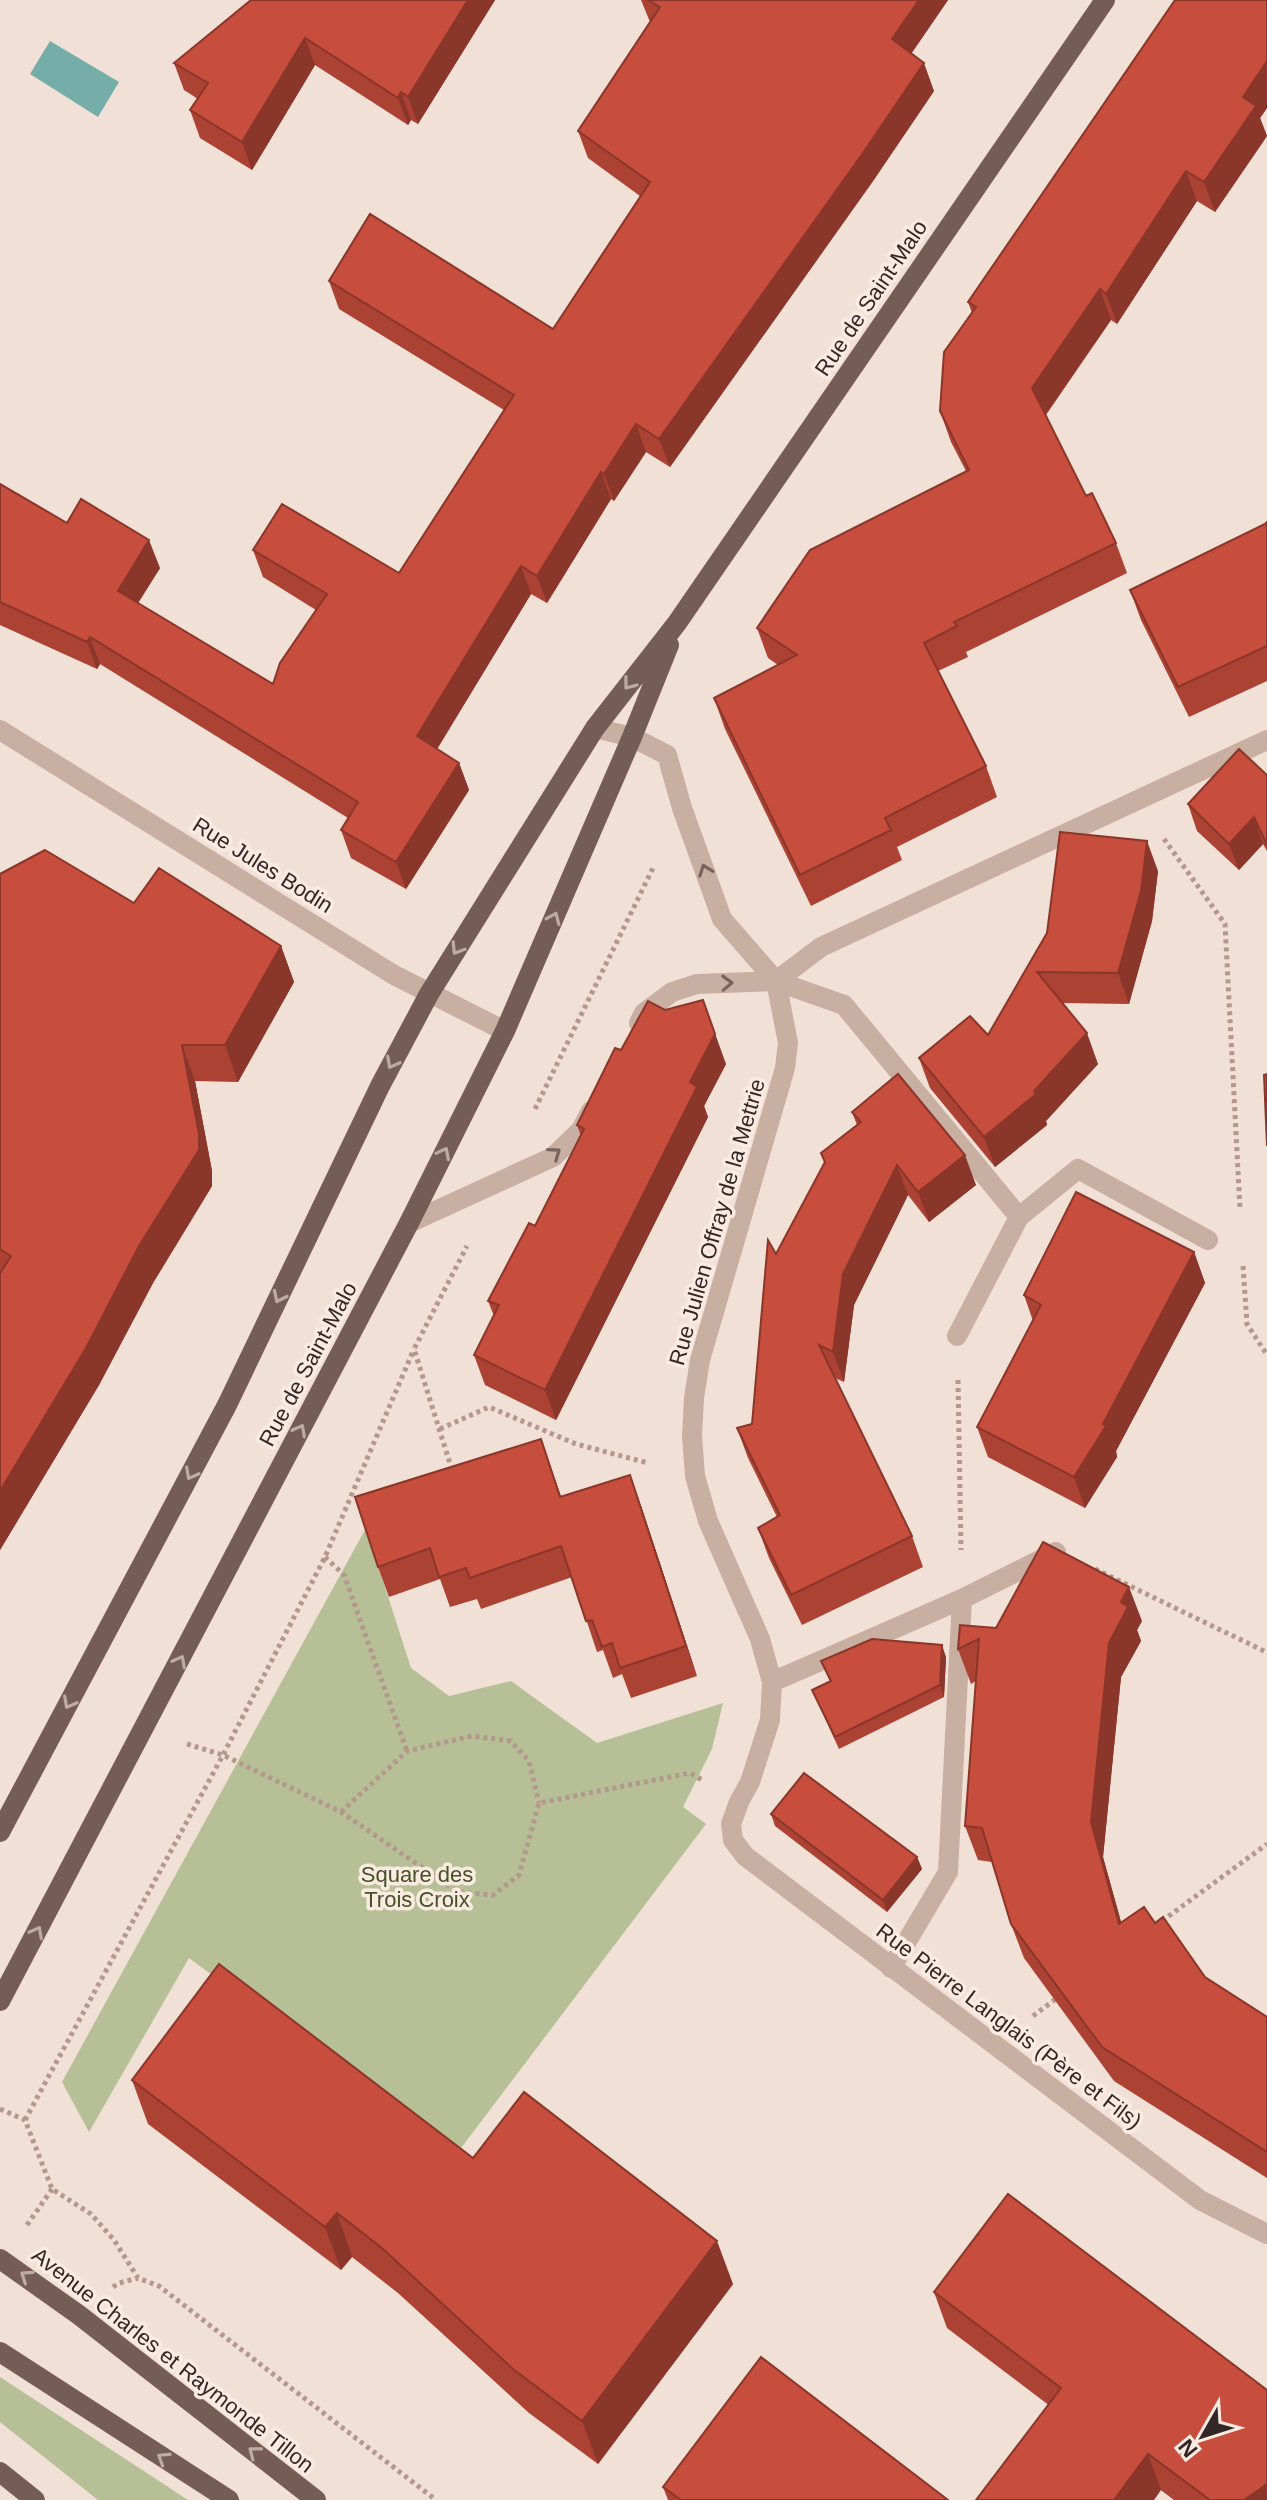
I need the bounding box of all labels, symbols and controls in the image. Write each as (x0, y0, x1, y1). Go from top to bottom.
street label: Rue de Saint-Malo (810, 215, 932, 381)
one-way arrow (625, 675, 639, 690)
street label: Rue Jules Bodin (188, 812, 338, 918)
one-way arrow (698, 864, 715, 878)
one-way arrow (545, 912, 561, 926)
one-way arrow (452, 940, 467, 955)
one-way arrow (721, 974, 734, 991)
one-way arrow (387, 1055, 402, 1069)
street label: Rue Julien Offray de la Mettrie (664, 1076, 770, 1368)
one-way arrow (434, 1147, 450, 1162)
one-way arrow (546, 1148, 560, 1163)
street label: Rue de Saint-Malo (254, 1278, 362, 1450)
one-way arrow (273, 1289, 289, 1303)
one-way arrow (291, 1424, 306, 1439)
one-way arrow (185, 1465, 200, 1480)
one-way arrow (170, 1655, 185, 1669)
one-way arrow (63, 1695, 78, 1709)
park label: Square des Trois Croix (361, 1862, 473, 1912)
street label: Rue Pierre Langlais (Père et Fils) (872, 1918, 1146, 2134)
one-way arrow (27, 1926, 42, 1940)
street label: Avenue Charles et Raymonde Tillon (27, 2242, 319, 2478)
one-way arrow (20, 2271, 35, 2286)
north arrow (1163, 2396, 1243, 2476)
text: N (1173, 2434, 1203, 2462)
one-way arrow (249, 2447, 263, 2462)
one-way arrow (157, 2453, 172, 2468)

